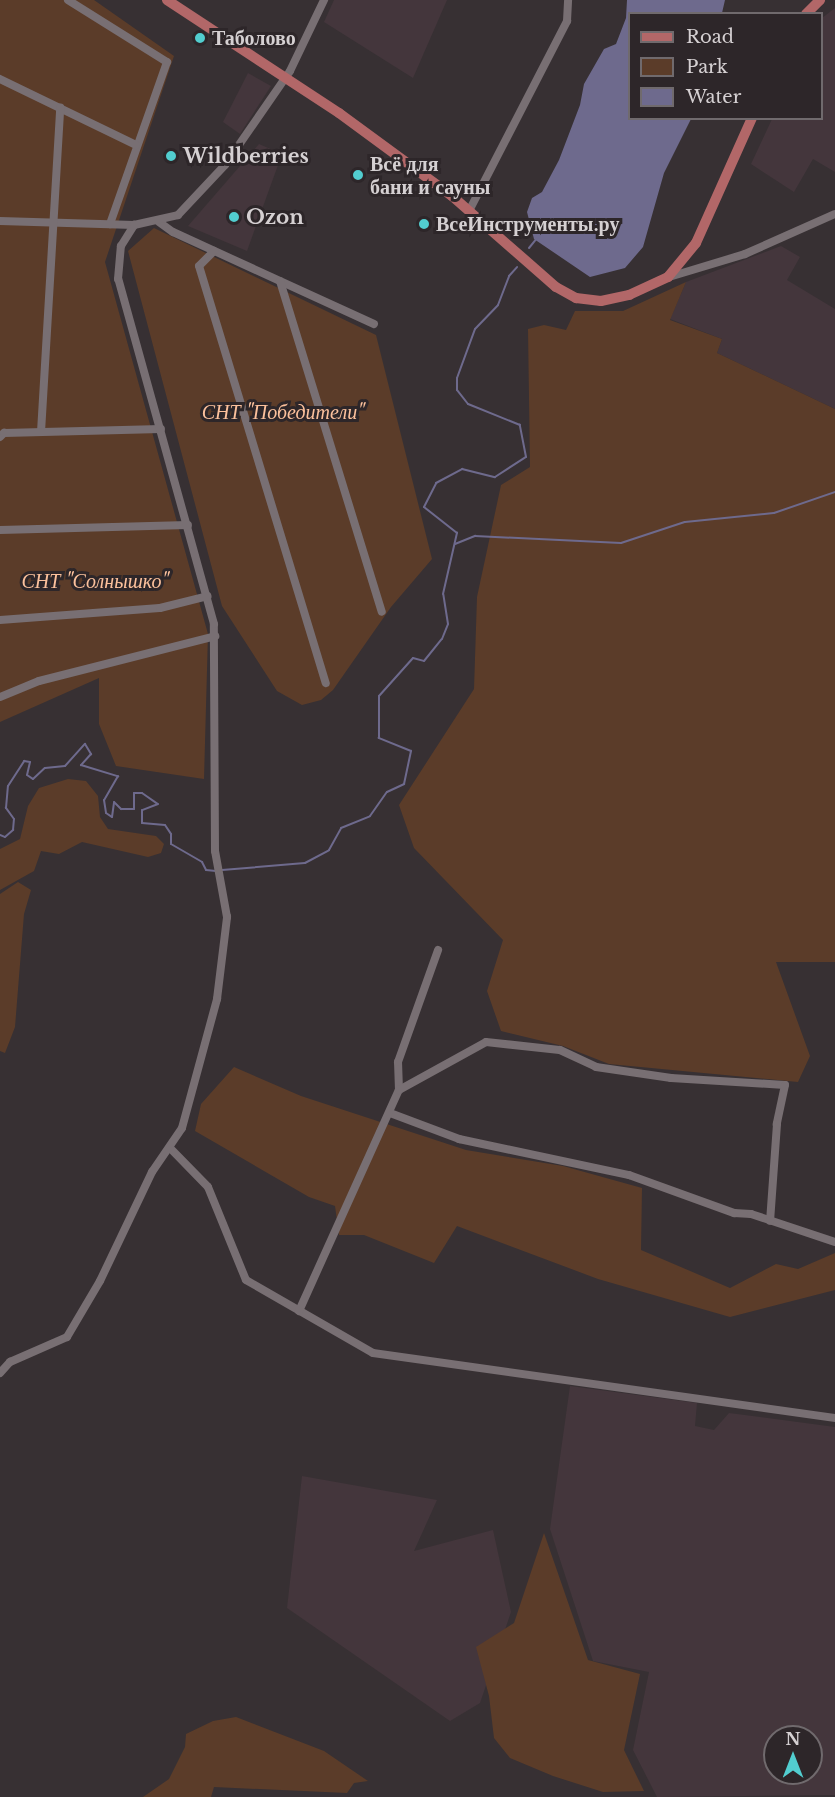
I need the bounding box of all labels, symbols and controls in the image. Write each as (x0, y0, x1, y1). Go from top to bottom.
legend (628, 12, 823, 120)
place label: Таболово (212, 26, 296, 50)
text: Road (686, 26, 734, 48)
marker: Таболово (193, 31, 207, 45)
text: Park (686, 56, 728, 78)
text: Water (686, 86, 741, 108)
place label: Wildberries (183, 144, 309, 168)
marker: Wildberries (164, 149, 178, 163)
place label: Всё для бани и сауны (370, 152, 490, 199)
marker: Всё для бани и сауны (351, 168, 365, 182)
place label: Ozon (246, 205, 304, 229)
marker: Ozon (227, 210, 241, 224)
place label: ВсеИнструменты.ру (436, 212, 619, 236)
marker: ВсеИнструменты.ру (417, 217, 431, 231)
park label: СНТ "Победители" (201, 400, 365, 424)
park label: СНТ "Солнышко" (21, 569, 169, 593)
north arrow (763, 1725, 823, 1785)
text: N (785, 1729, 801, 1749)

